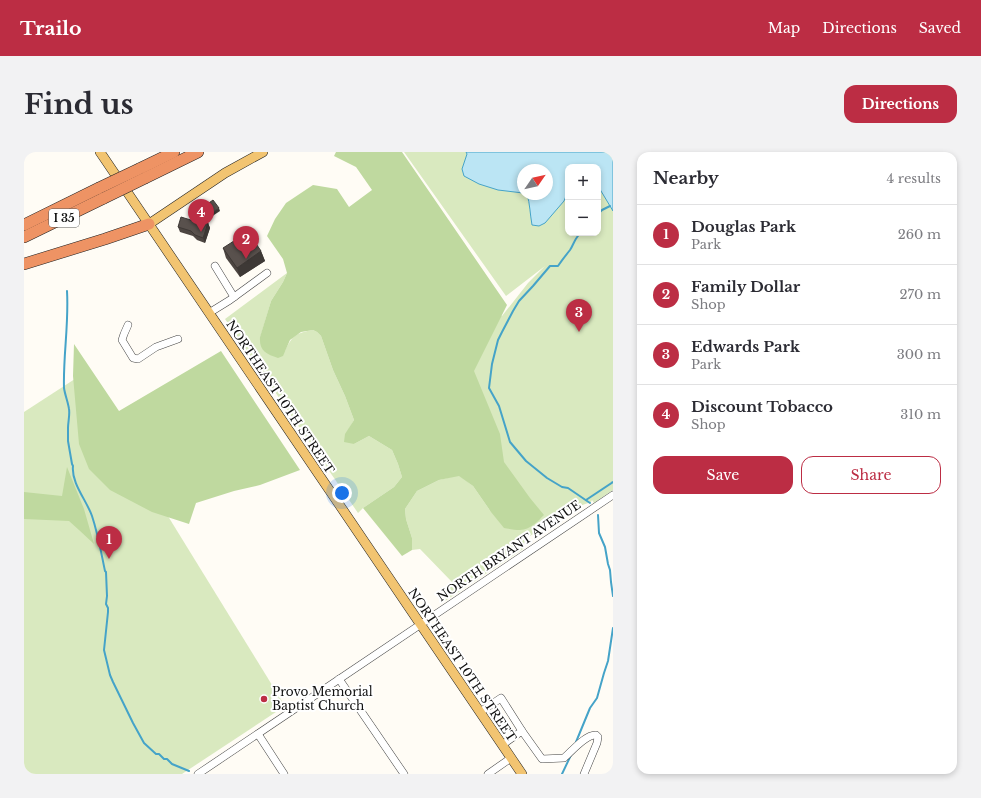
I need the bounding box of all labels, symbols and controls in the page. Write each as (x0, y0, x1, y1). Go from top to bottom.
text: Trailo (20, 17, 82, 40)
text: Map (768, 19, 800, 37)
text: Directions (822, 19, 897, 37)
text: Saved (919, 19, 961, 37)
button: Directions (844, 85, 957, 123)
text: Find us (24, 87, 134, 122)
north arrow (517, 164, 553, 200)
map controls (565, 164, 601, 236)
button: + (565, 164, 601, 200)
text: Nearby (653, 168, 719, 189)
text: 4 results (887, 170, 941, 187)
pin: 4 (188, 199, 214, 232)
button: − (565, 200, 601, 236)
road number: I 35 (49, 209, 79, 227)
text: Douglas Park (691, 217, 796, 236)
pin: 2 (233, 226, 259, 259)
text: 1 (663, 226, 669, 243)
text: 260 m (898, 226, 941, 243)
text: Park (691, 236, 721, 253)
text: Family Dollar (691, 277, 800, 296)
text: 2 (662, 286, 670, 303)
text: 270 m (900, 286, 941, 303)
text: Shop (691, 296, 726, 313)
pin: 3 (566, 299, 592, 332)
street label: NORTHEAST 10TH STREET (223, 317, 338, 477)
text: Edwards Park (691, 337, 800, 356)
text: 3 (662, 346, 670, 363)
text: 300 m (897, 346, 941, 363)
text: Park (691, 356, 721, 373)
text: Discount Tobacco (691, 397, 833, 416)
text: 4 (662, 406, 670, 423)
text: 310 m (900, 406, 941, 423)
text: Shop (691, 416, 726, 433)
button: Save (653, 456, 793, 494)
button: Share (801, 456, 941, 494)
your location (332, 483, 352, 503)
street label: NORTH BRYANT AVENUE (434, 497, 584, 604)
pin: 1 (96, 526, 122, 559)
street label: NORTHEAST 10TH STREET (405, 585, 520, 745)
place label: Provo Memorial Baptist Church (272, 684, 373, 713)
marker: Provo Memorial Baptist Church (259, 694, 269, 704)

